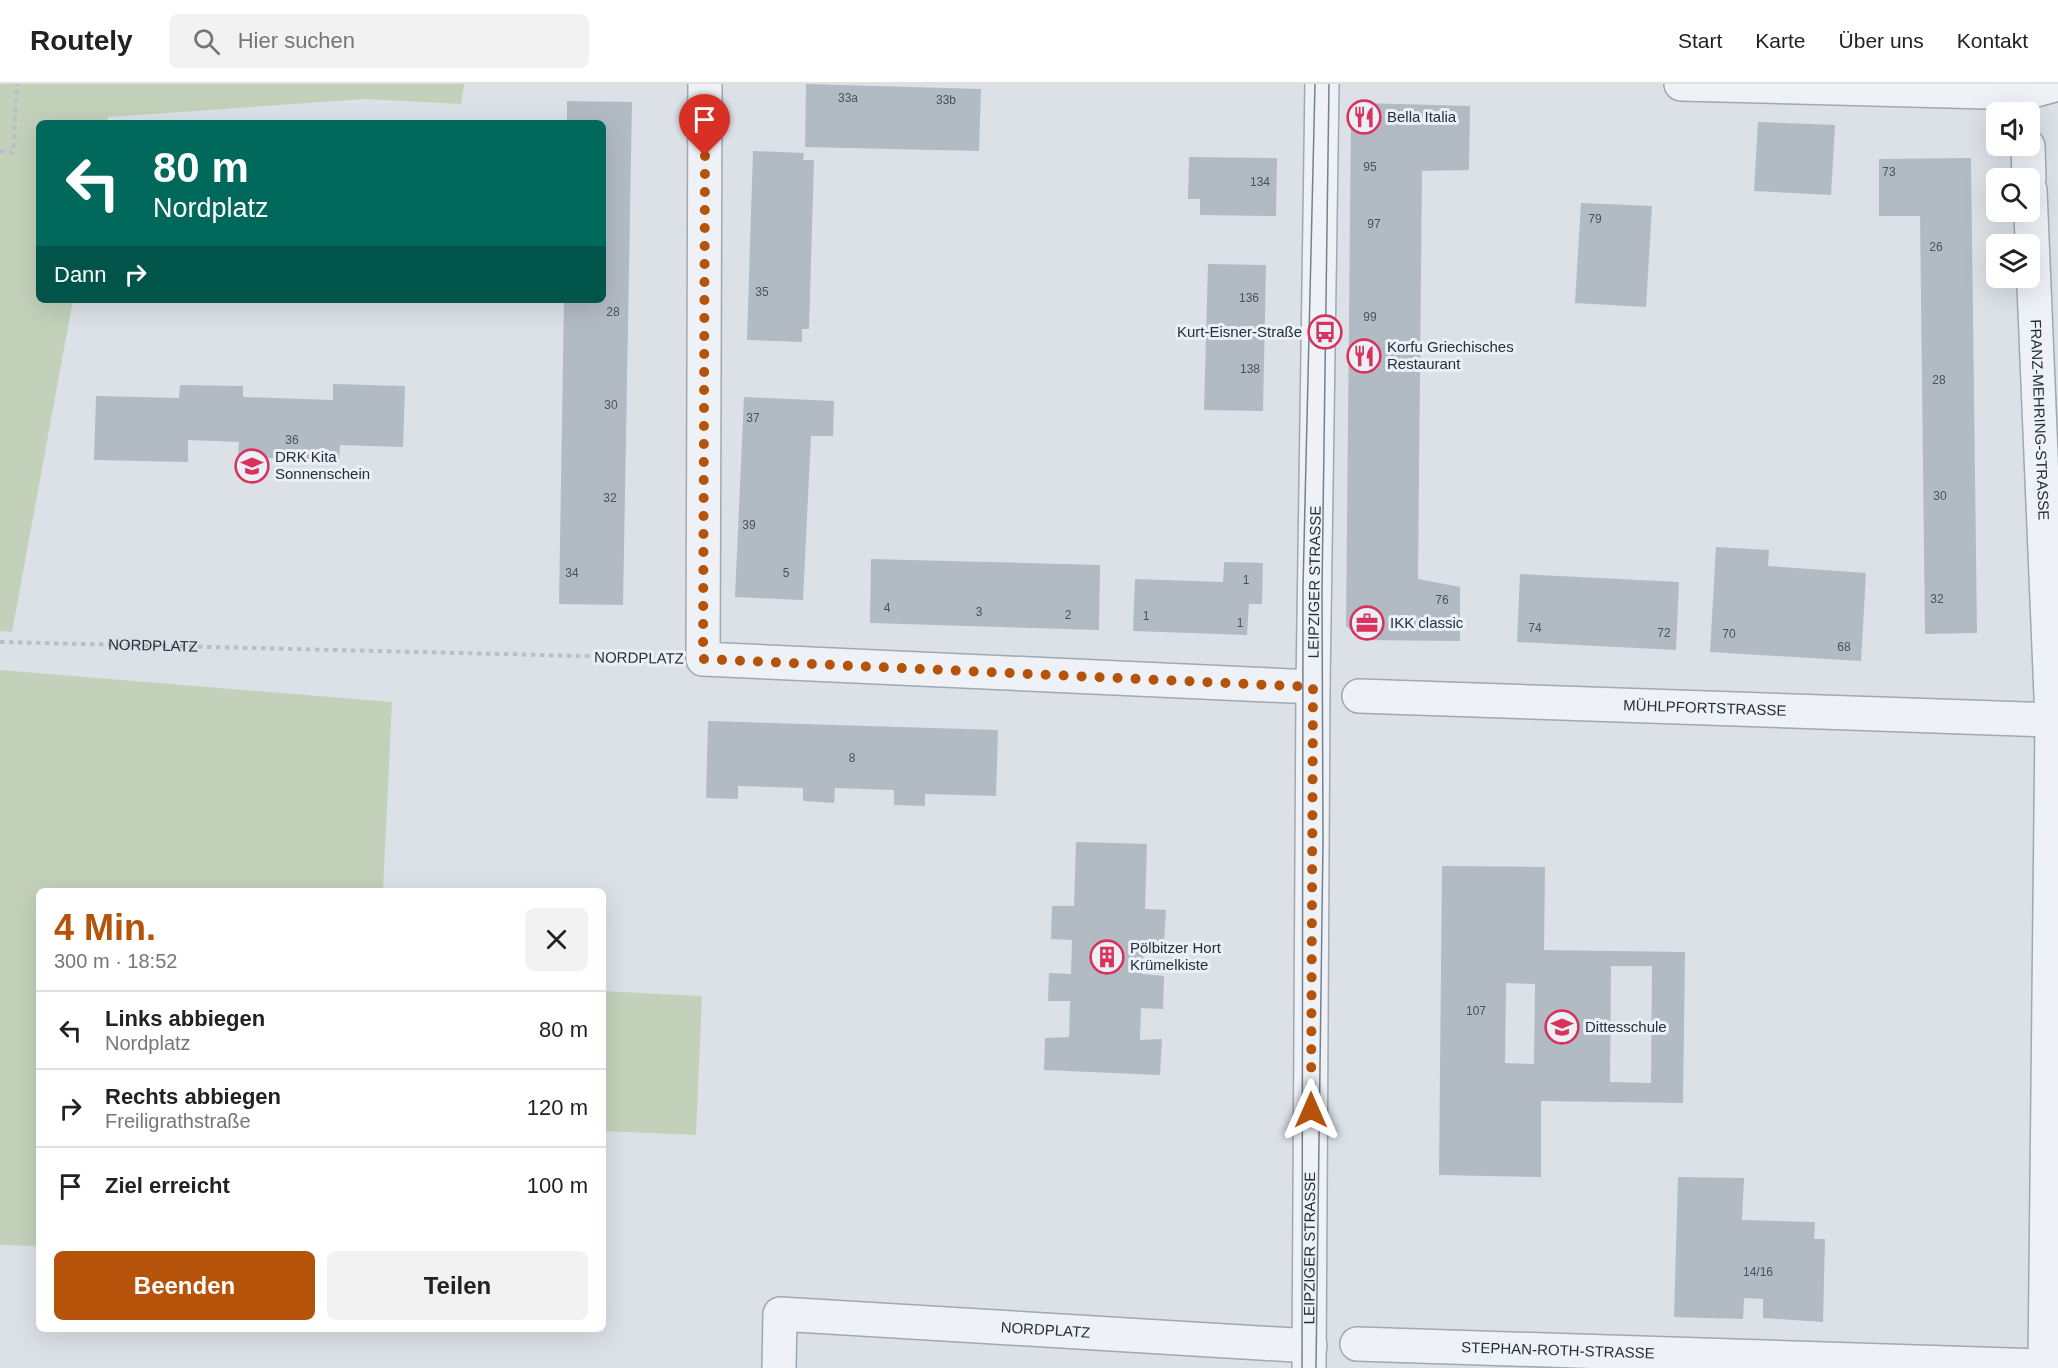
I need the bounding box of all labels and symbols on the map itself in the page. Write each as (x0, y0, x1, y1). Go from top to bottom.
house number: 33a (838, 91, 858, 105)
house number: 33b (936, 93, 956, 107)
pin (679, 94, 730, 156)
restaurant icon: Bella Italia (1346, 99, 1382, 135)
place label: Bella Italia (1387, 108, 1457, 125)
house number: 95 (1363, 160, 1377, 174)
house number: 73 (1882, 165, 1896, 179)
house number: 134 (1250, 175, 1270, 189)
house number: 79 (1588, 212, 1602, 226)
house number: 97 (1367, 217, 1381, 231)
house number: 26 (1929, 240, 1943, 254)
house number: 35 (755, 285, 769, 299)
house number: 136 (1239, 291, 1259, 305)
house number: 28 (606, 305, 620, 319)
house number: 99 (1363, 310, 1377, 324)
bus stop icon: Kurt-Eisner-Straße (1307, 314, 1343, 350)
street label: FRANZ-MEHRING-STRASSE (2027, 319, 2053, 521)
place label: Kurt-Eisner-Straße (1177, 323, 1302, 340)
restaurant icon: Korfu Griechisches Restaurant (1346, 338, 1382, 374)
place label: Korfu Griechisches Restaurant (1387, 338, 1514, 372)
house number: 138 (1240, 362, 1260, 376)
house number: 28 (1932, 373, 1946, 387)
house number: 30 (604, 398, 618, 412)
house number: 37 (746, 411, 760, 425)
house number: 36 (285, 433, 299, 447)
school or university icon: DRK Kita Sonnenschein (234, 448, 270, 484)
place label: DRK Kita Sonnenschein (275, 448, 370, 482)
house number: 30 (1933, 489, 1947, 503)
house number: 32 (603, 491, 617, 505)
street label: LEIPZIGER STRASSE (1304, 506, 1324, 658)
house number: 39 (742, 518, 756, 532)
house number: 34 (565, 566, 579, 580)
house number: 5 (783, 566, 790, 580)
house number: 1 (1243, 573, 1250, 587)
house number: 32 (1930, 592, 1944, 606)
house number: 76 (1435, 593, 1449, 607)
house number: 4 (884, 601, 891, 615)
house number: 3 (976, 605, 983, 619)
office icon: IKK classic (1349, 605, 1385, 641)
house number: 2 (1065, 608, 1072, 622)
house number: 1 (1143, 609, 1150, 623)
place label: IKK classic (1390, 614, 1464, 631)
house number: 1 (1237, 616, 1244, 630)
house number: 74 (1528, 621, 1542, 635)
house number: 72 (1657, 626, 1671, 640)
house number: 70 (1722, 627, 1736, 641)
street label: NORDPLATZ (108, 636, 198, 655)
house number: 68 (1837, 640, 1851, 654)
street label: NORDPLATZ (594, 648, 684, 667)
street label: MÜHLPFORTSTRASSE (1623, 696, 1787, 719)
house number: 8 (849, 751, 856, 765)
building icon: Pölbitzer Hort Krümelkiste (1089, 939, 1125, 975)
place label: Pölbitzer Hort Krümelkiste (1130, 939, 1222, 973)
house number: 107 (1466, 1004, 1486, 1018)
school or university icon: Dittesschule (1544, 1009, 1580, 1045)
place label: Dittesschule (1585, 1018, 1667, 1035)
position arrow (1279, 1078, 1343, 1142)
street label: LEIPZIGER STRASSE (1300, 1172, 1318, 1324)
house number: 14/16 (1743, 1265, 1773, 1279)
street label: NORDPLATZ (1000, 1318, 1091, 1341)
street label: STEPHAN-ROTH-STRASSE (1461, 1338, 1655, 1362)

